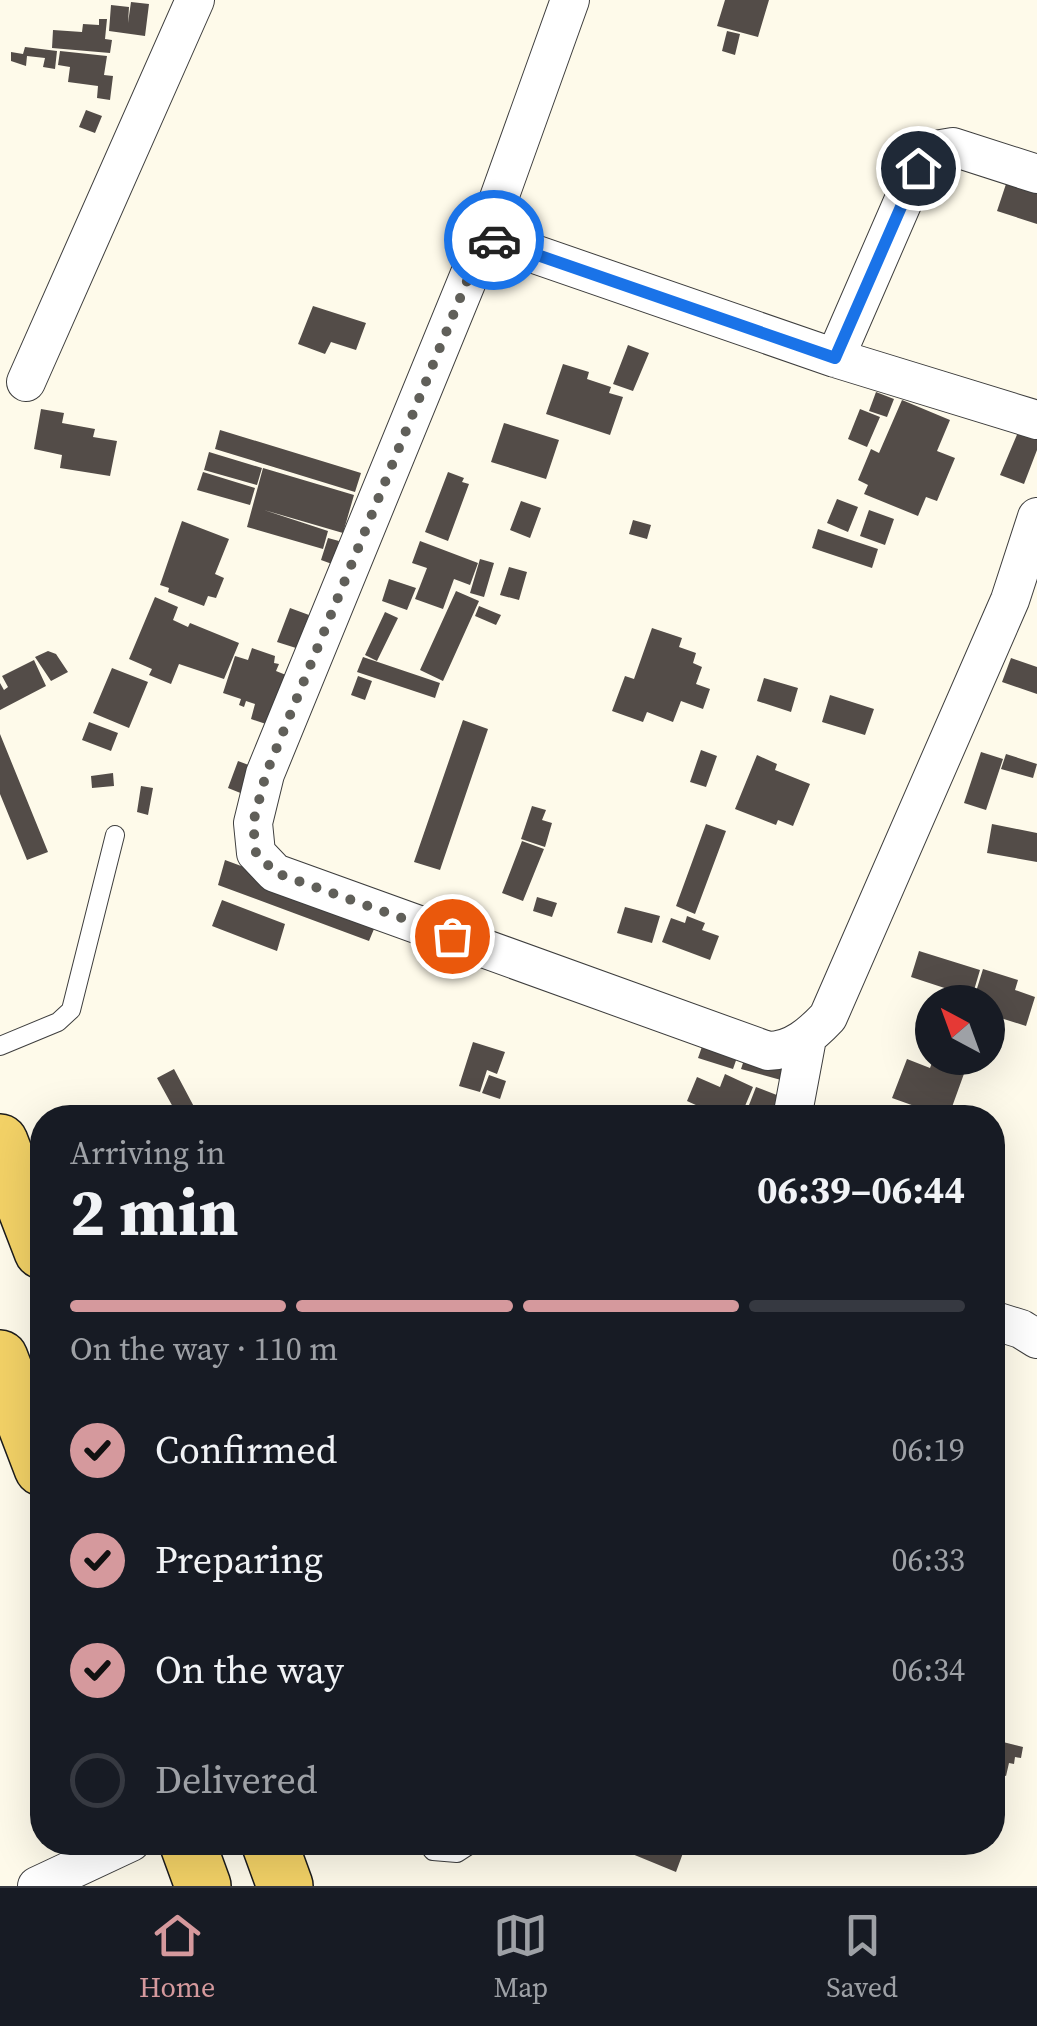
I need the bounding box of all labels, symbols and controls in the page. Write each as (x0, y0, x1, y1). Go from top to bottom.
pin (876, 126, 961, 211)
icon: home (891, 141, 946, 196)
courier (444, 190, 544, 290)
icon: car (467, 213, 522, 268)
pin (410, 894, 495, 979)
icon: bag (425, 909, 480, 964)
north arrow (915, 985, 1005, 1075)
map controls (915, 985, 1005, 1075)
text: Arriving in (70, 1131, 225, 1175)
text: 06:39–06:44 (757, 1164, 965, 1216)
text: 2 min (70, 1168, 239, 1257)
text: On the way · 110 m (70, 1327, 338, 1371)
icon: check (70, 1423, 125, 1478)
text: Confirmed (155, 1424, 337, 1476)
text: 06:19 (891, 1428, 965, 1472)
icon: check (70, 1533, 125, 1588)
text: Preparing (155, 1534, 323, 1586)
text: 06:33 (891, 1538, 965, 1582)
icon: check (70, 1643, 125, 1698)
text: On the way (155, 1644, 344, 1696)
text: 06:34 (891, 1648, 965, 1692)
text: Delivered (155, 1754, 318, 1806)
tab: Home (139, 1908, 215, 2006)
tab: Map (493, 1908, 548, 2006)
tab: Saved (826, 1908, 898, 2006)

